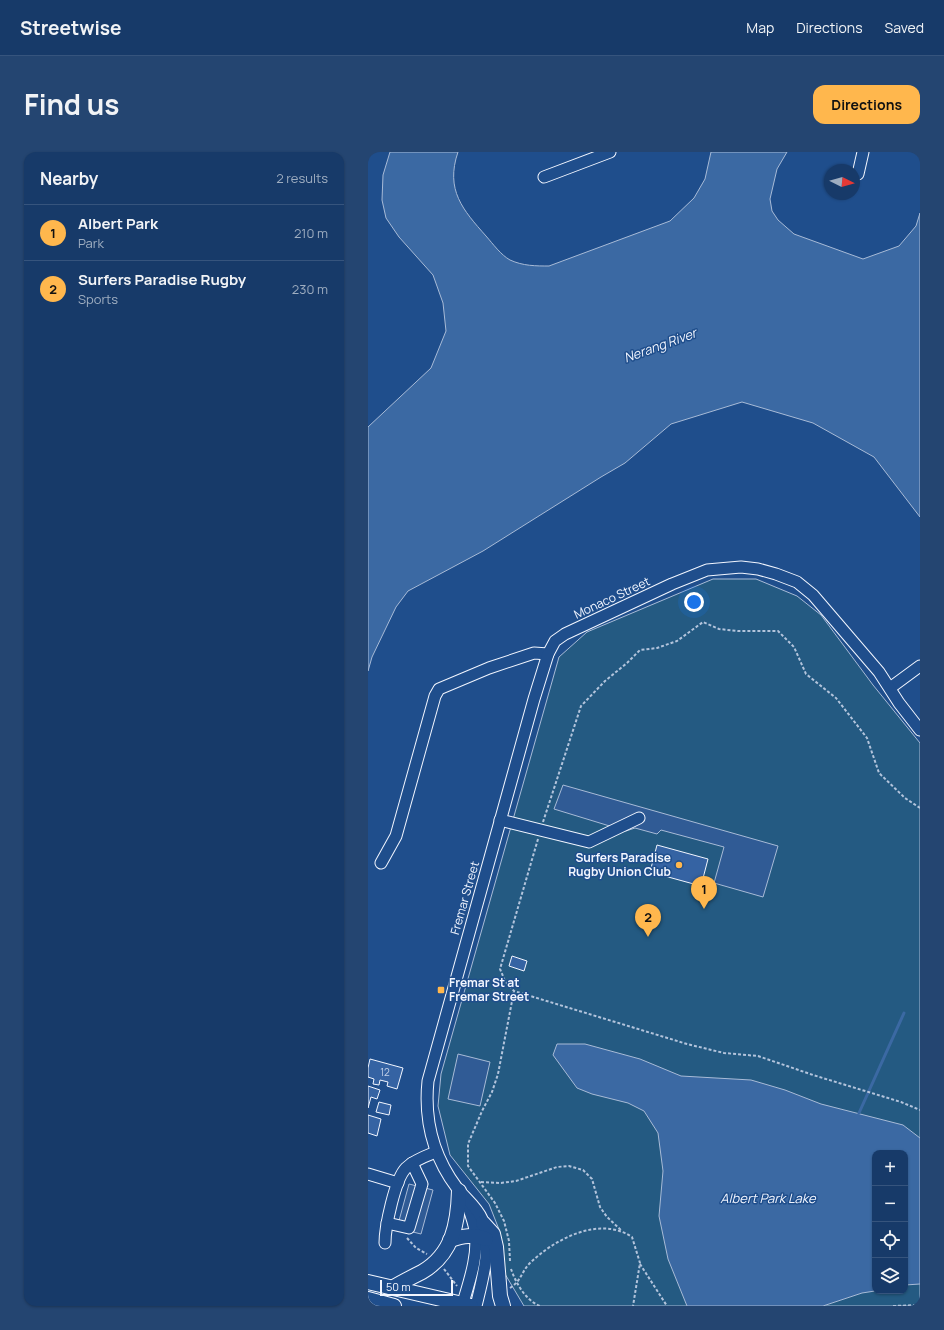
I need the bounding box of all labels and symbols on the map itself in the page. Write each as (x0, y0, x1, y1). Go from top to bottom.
north arrow (824, 164, 860, 200)
water label: Nerang River (621, 323, 701, 366)
street label: Monaco Street (571, 572, 653, 623)
your location (684, 592, 704, 612)
place label: Surfers Paradise Rugby Union Club (568, 849, 671, 880)
street label: Fremar Street (446, 859, 483, 937)
marker: Surfers Paradise Rugby Union Club (674, 860, 684, 870)
pin: 1 (691, 876, 717, 909)
pin: 2 (635, 904, 661, 937)
place label: Fremar St at Fremar Street (449, 974, 529, 1005)
marker: Fremar St at Fremar Street (436, 985, 446, 995)
house number: 12 (380, 1065, 390, 1079)
water label: Albert Park Lake (720, 1189, 817, 1207)
scale bar (380, 1278, 453, 1297)

